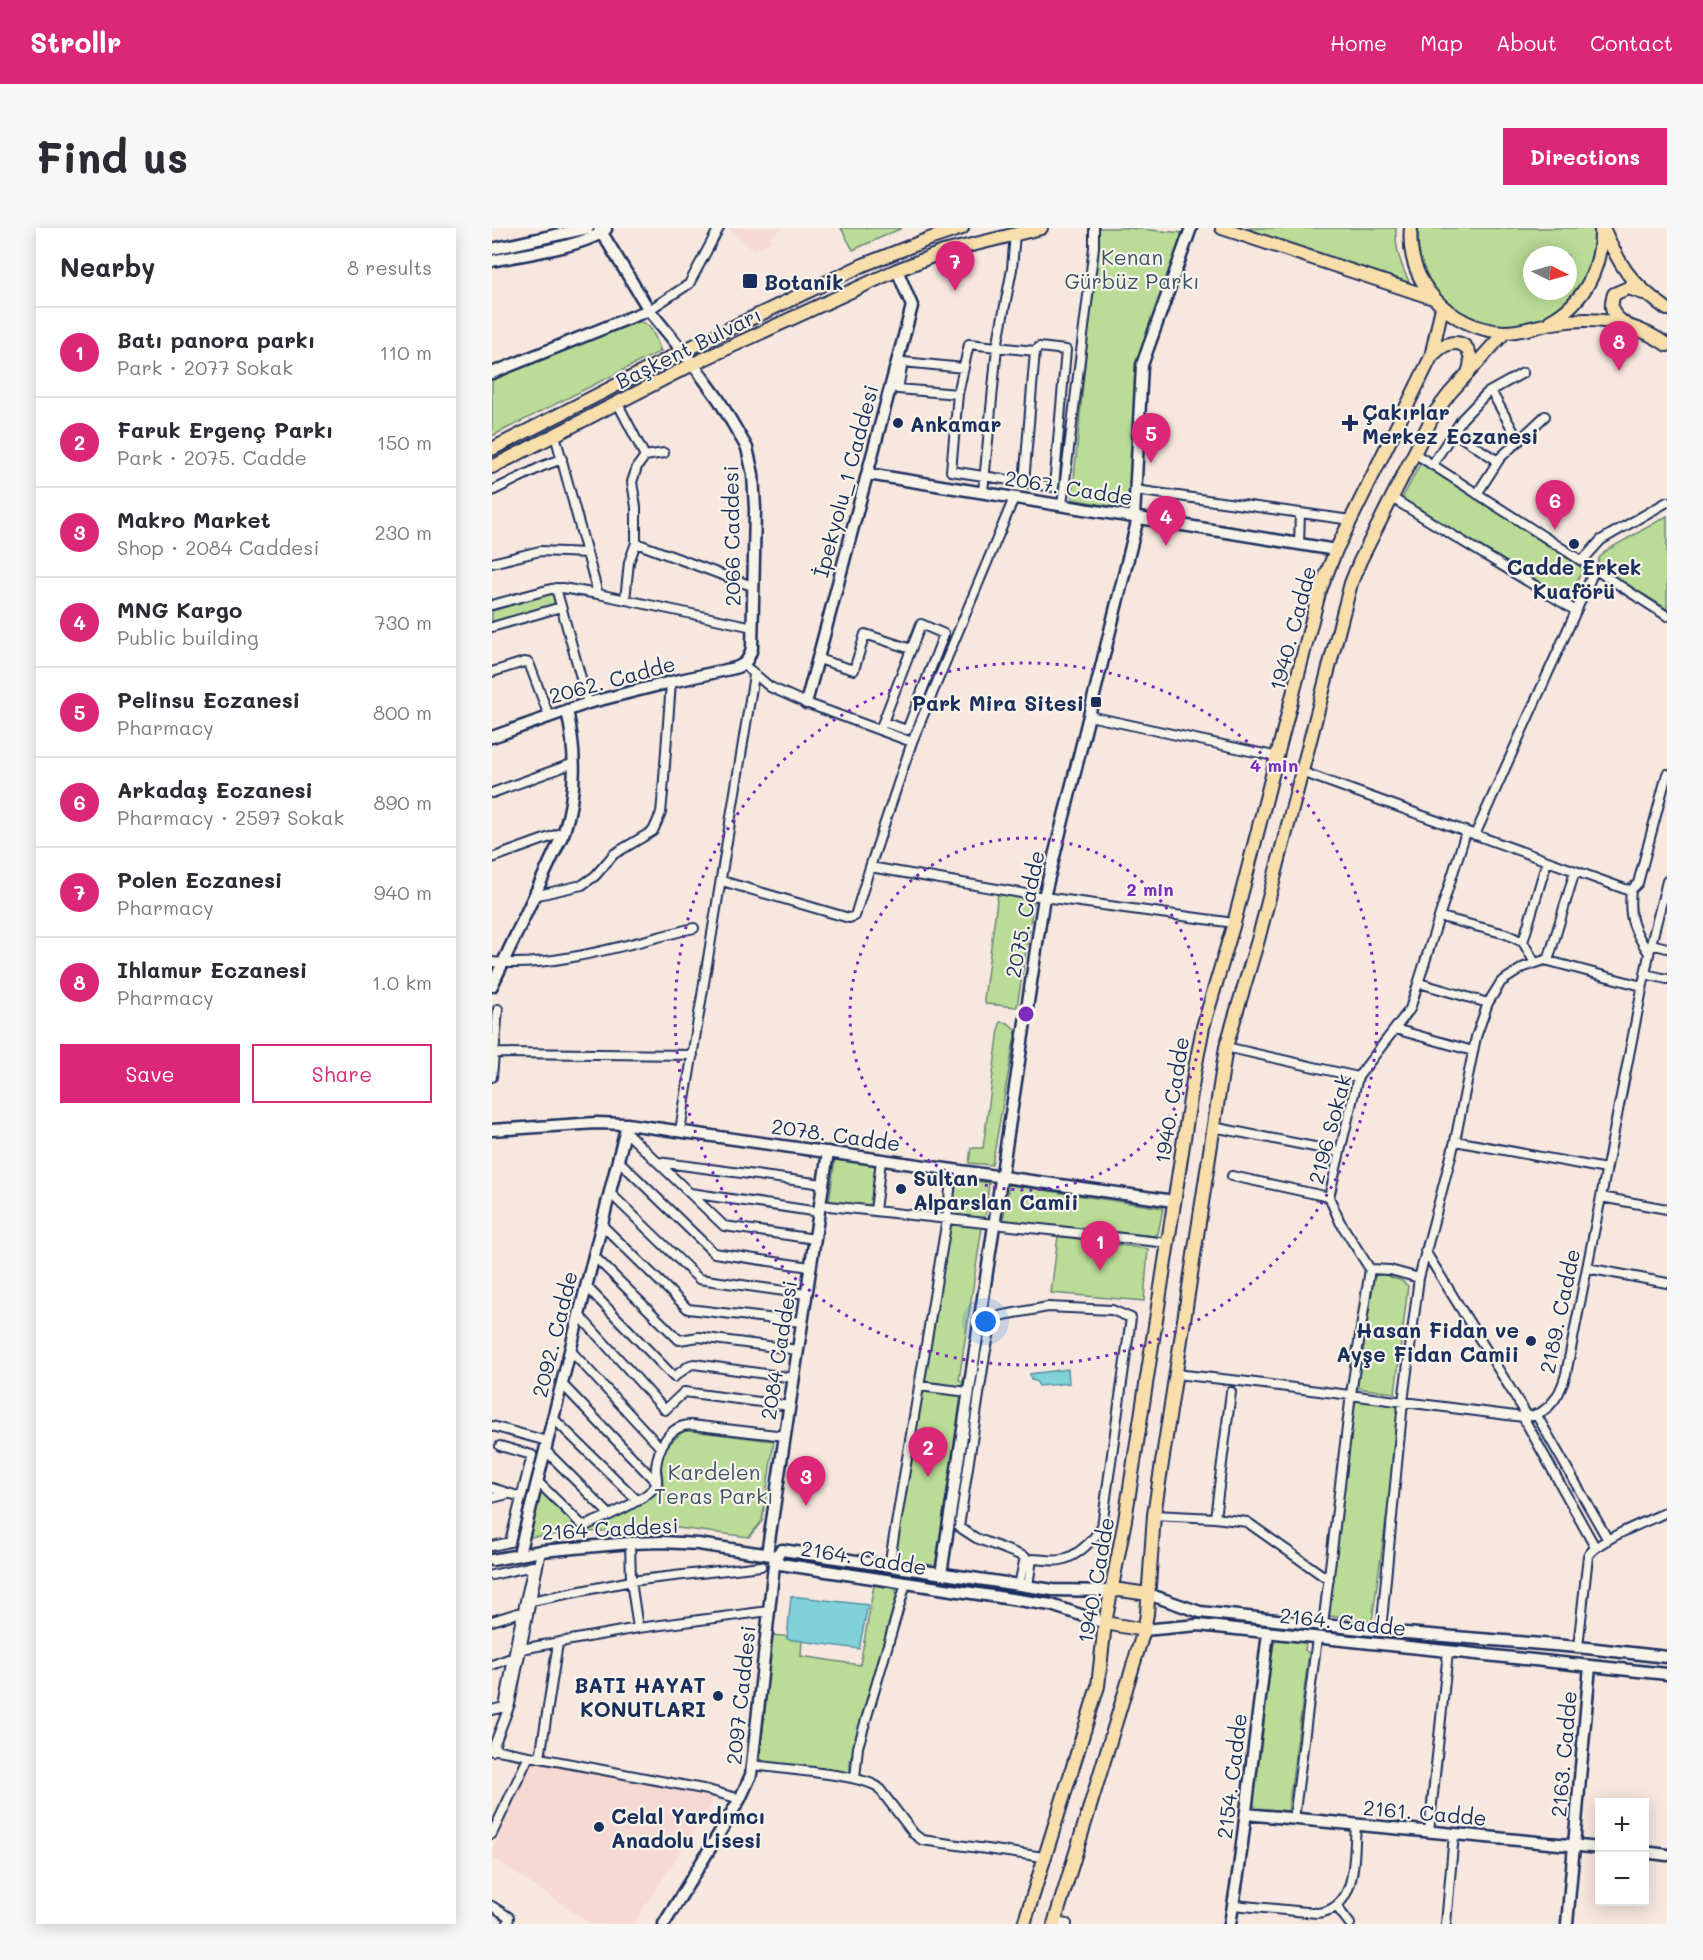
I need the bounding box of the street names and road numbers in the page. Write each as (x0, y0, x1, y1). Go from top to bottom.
street label: Başkent Bulvarı (611, 300, 765, 394)
street label: İpekyolu_1 Caddesi (806, 382, 884, 580)
street label: 2067. Cadde (1003, 464, 1135, 510)
street label: 2066 Caddesi (716, 465, 746, 607)
street label: 1940. Cadde (1262, 563, 1322, 693)
street label: 2062. Cadde (546, 649, 678, 709)
street label: 2075. Cadde (998, 848, 1050, 980)
street label: 1940. Cadde (1148, 1035, 1194, 1165)
street label: 2196 Sokak (1301, 1071, 1357, 1187)
street label: 2078. Cadde (770, 1112, 902, 1156)
street label: 2189. Cadde (1533, 1246, 1585, 1376)
street label: 2092. Cadde (525, 1268, 583, 1400)
street label: 2084 Caddesi (754, 1278, 802, 1422)
street label: 2164 Caddesi (541, 1511, 679, 1545)
street label: 1940. Cadde (1071, 1515, 1119, 1645)
street label: 2164. Cadde (799, 1534, 929, 1580)
street label: 2164. Cadde (1279, 1601, 1407, 1641)
street label: 2097 Caddesi (719, 1624, 761, 1766)
street label: 2163. Cadde (1544, 1690, 1582, 1818)
street label: 2154. Cadde (1210, 1712, 1252, 1840)
street label: 2161. Cadde (1362, 1793, 1488, 1831)

